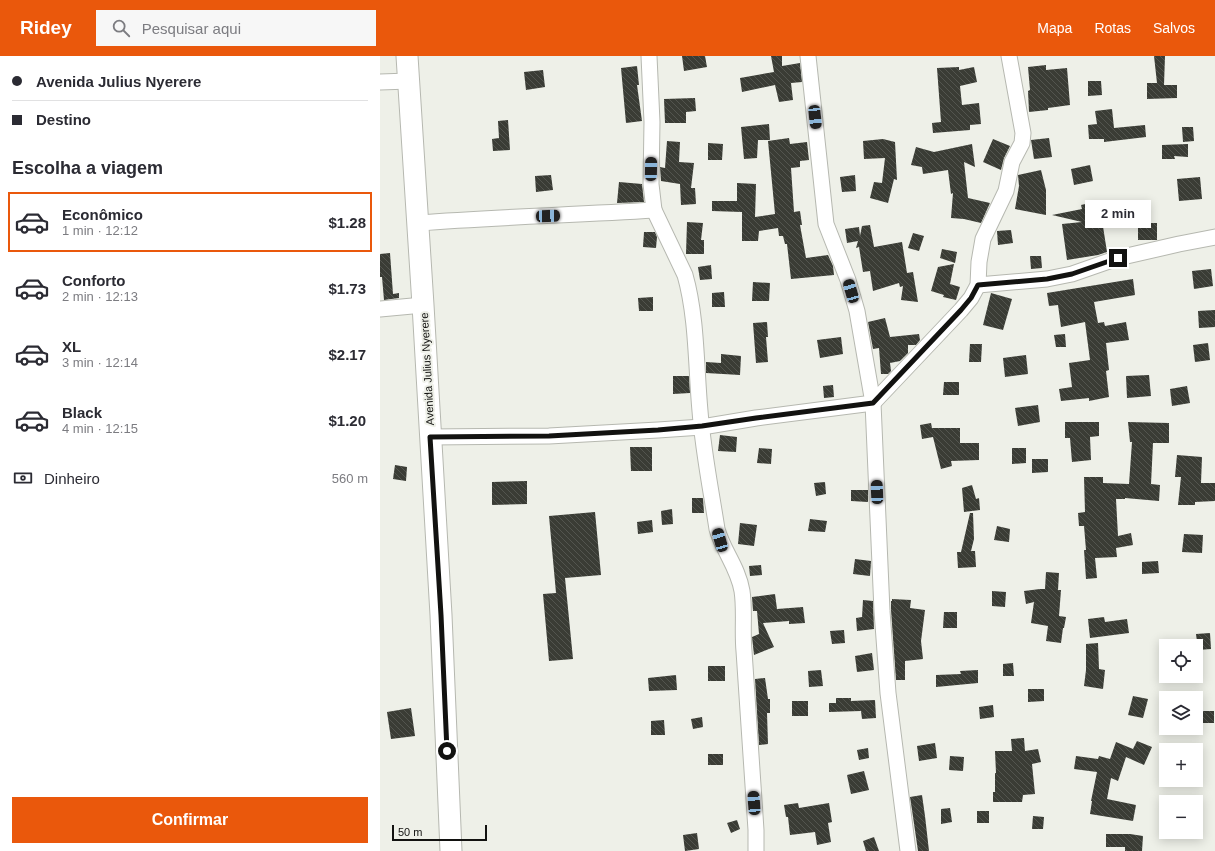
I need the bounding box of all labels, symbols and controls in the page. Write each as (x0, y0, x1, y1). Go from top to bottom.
search box (96, 10, 376, 46)
text: Ridey (20, 17, 72, 38)
icon: search (110, 17, 132, 39)
text: Pesquisar aqui (142, 20, 241, 37)
text: Mapa (1037, 20, 1072, 36)
text: Rotas (1094, 20, 1131, 36)
text: Salvos (1153, 20, 1195, 36)
text: Avenida Julius Nyerere (36, 73, 201, 90)
car (808, 104, 822, 130)
text: Destino (36, 111, 91, 128)
car (645, 157, 657, 181)
text: Escolha a viagem (12, 158, 163, 178)
callout: 2 min (1085, 200, 1151, 228)
icon: car (14, 204, 50, 240)
text: Econômico (62, 206, 143, 223)
text: 2 min (1101, 206, 1135, 221)
car (536, 210, 560, 222)
text: $1.28 (328, 214, 366, 231)
text: 1 min · 12:12 (62, 223, 138, 238)
route end (1109, 249, 1127, 267)
icon: car (14, 270, 50, 306)
text: Conforto (62, 272, 125, 289)
car (842, 278, 860, 304)
text: $1.73 (328, 280, 366, 297)
text: 2 min · 12:13 (62, 289, 138, 304)
street label: Avenida Julius Nyerere (418, 312, 436, 426)
icon: car (14, 336, 50, 372)
text: XL (62, 338, 81, 355)
text: $2.17 (328, 346, 366, 363)
text: 3 min · 12:14 (62, 355, 138, 370)
icon: car (14, 402, 50, 438)
text: Black (62, 404, 102, 421)
text: $1.20 (328, 412, 366, 429)
text: 4 min · 12:15 (62, 421, 138, 436)
icon: cash (12, 467, 34, 489)
text: Dinheiro (44, 470, 100, 487)
text: 560 m (332, 471, 368, 486)
car (871, 480, 883, 504)
car (711, 527, 729, 553)
map controls (1159, 639, 1203, 839)
button: locate (1159, 639, 1203, 683)
button: layers (1159, 691, 1203, 735)
route start (438, 742, 456, 760)
button: + (1159, 743, 1203, 787)
car (747, 791, 761, 815)
button: − (1159, 795, 1203, 839)
button: Confirmar (12, 797, 368, 843)
scale bar (392, 823, 487, 842)
text: 50 m (398, 826, 422, 838)

